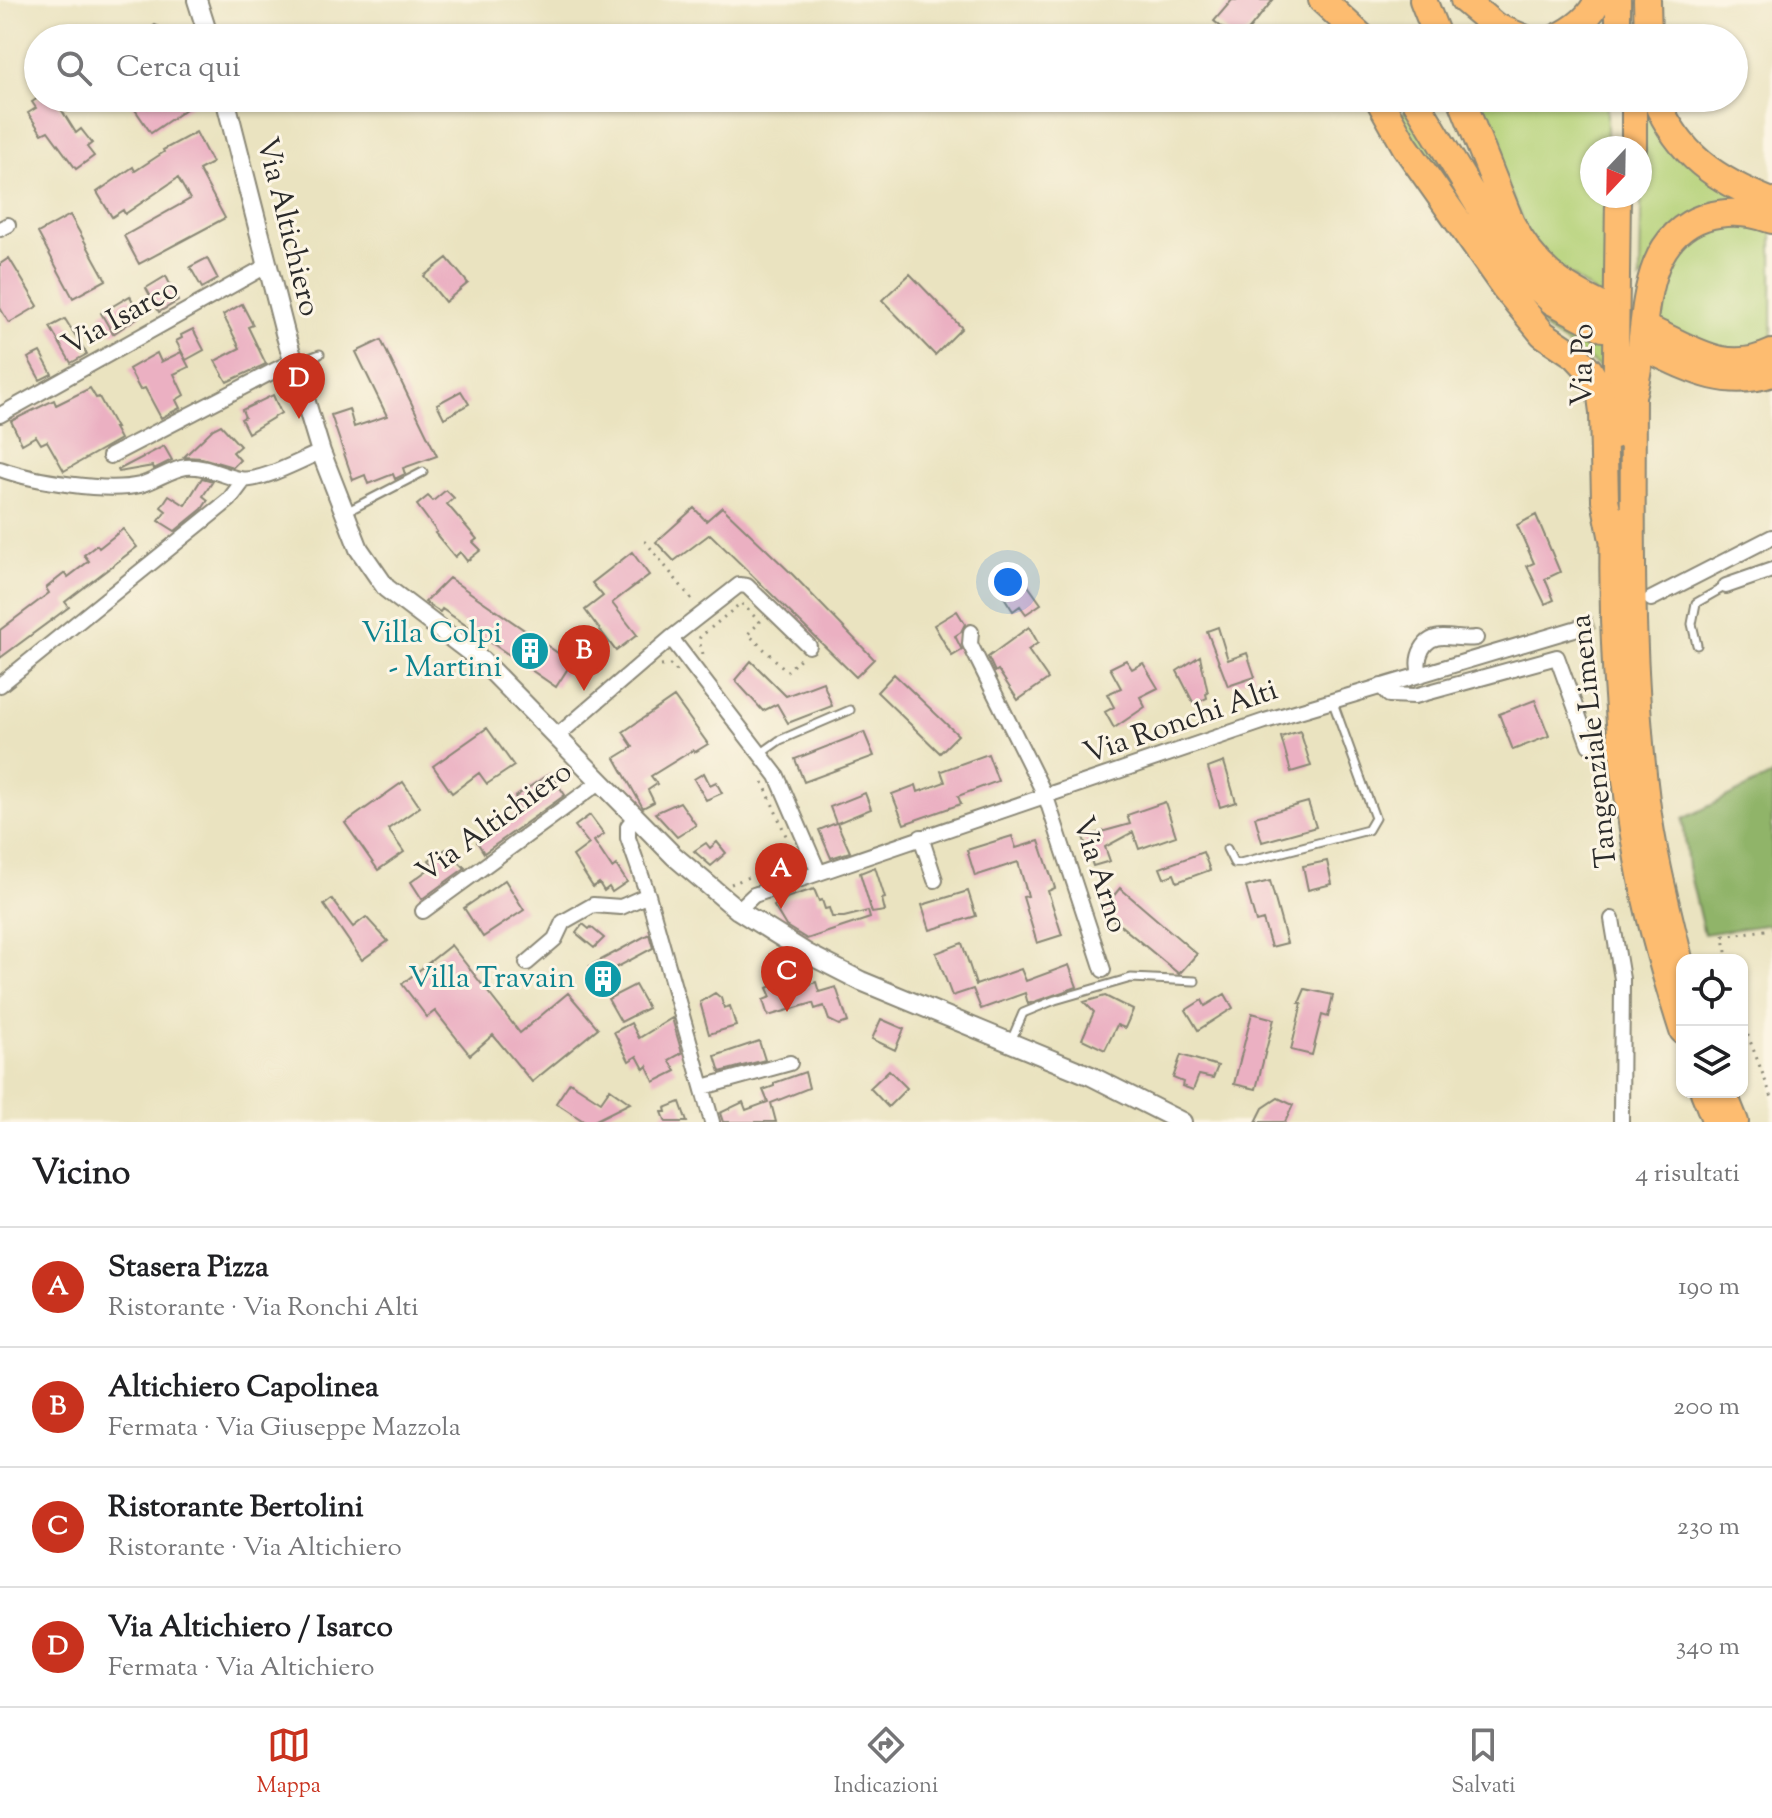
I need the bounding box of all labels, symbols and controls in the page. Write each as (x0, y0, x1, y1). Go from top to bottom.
search box (24, 24, 1748, 112)
icon: search (52, 46, 96, 90)
text: Cerca qui (116, 47, 241, 90)
street label: Via Altichiero (244, 133, 330, 321)
north arrow (1580, 136, 1652, 208)
street label: Via Isarco (55, 268, 187, 368)
street label: Via Po (1562, 323, 1606, 407)
pin: D (273, 353, 325, 419)
your location (988, 562, 1028, 602)
street label: Tangenziale Limena (1560, 612, 1630, 870)
place label: Villa Colpi - Martini (361, 613, 502, 690)
pin: B (558, 625, 610, 691)
building icon: Villa Colpi - Martini (509, 630, 551, 672)
street label: Via Ronchi Alti (1078, 670, 1284, 776)
street label: Via Altichiero (408, 752, 582, 894)
street label: Via Arno (1060, 811, 1138, 939)
pin: A (755, 843, 807, 909)
pin: C (761, 946, 813, 1012)
map controls (1676, 954, 1748, 1098)
button: locate (1676, 954, 1748, 1026)
place label: Villa Travain (408, 958, 575, 1001)
building icon: Villa Travain (582, 958, 624, 1000)
button: layers (1676, 1026, 1748, 1098)
text: Vicino (32, 1150, 130, 1199)
text: 4 risultati (1635, 1156, 1740, 1193)
text: Stasera Pizza (108, 1247, 269, 1290)
text: A (47, 1269, 69, 1306)
text: 190 m (1678, 1269, 1740, 1306)
text: Ristorante · Via Ronchi Alti (108, 1290, 419, 1327)
text: Altichiero Capolinea (108, 1367, 379, 1410)
text: B (50, 1389, 66, 1426)
text: 200 m (1673, 1389, 1740, 1426)
text: Fermata · Via Giuseppe Mazzola (108, 1410, 461, 1447)
text: Ristorante Bertolini (108, 1487, 363, 1530)
text: C (48, 1509, 68, 1546)
text: 230 m (1677, 1509, 1740, 1546)
text: Ristorante · Via Altichiero (108, 1530, 402, 1567)
text: Via Altichiero / Isarco (108, 1607, 393, 1650)
text: D (48, 1629, 68, 1666)
text: 340 m (1676, 1629, 1740, 1666)
text: Fermata · Via Altichiero (108, 1650, 374, 1687)
tab: Mappa (256, 1723, 321, 1803)
tab: Indicazioni (834, 1723, 938, 1803)
tab: Salvati (1451, 1723, 1516, 1803)

